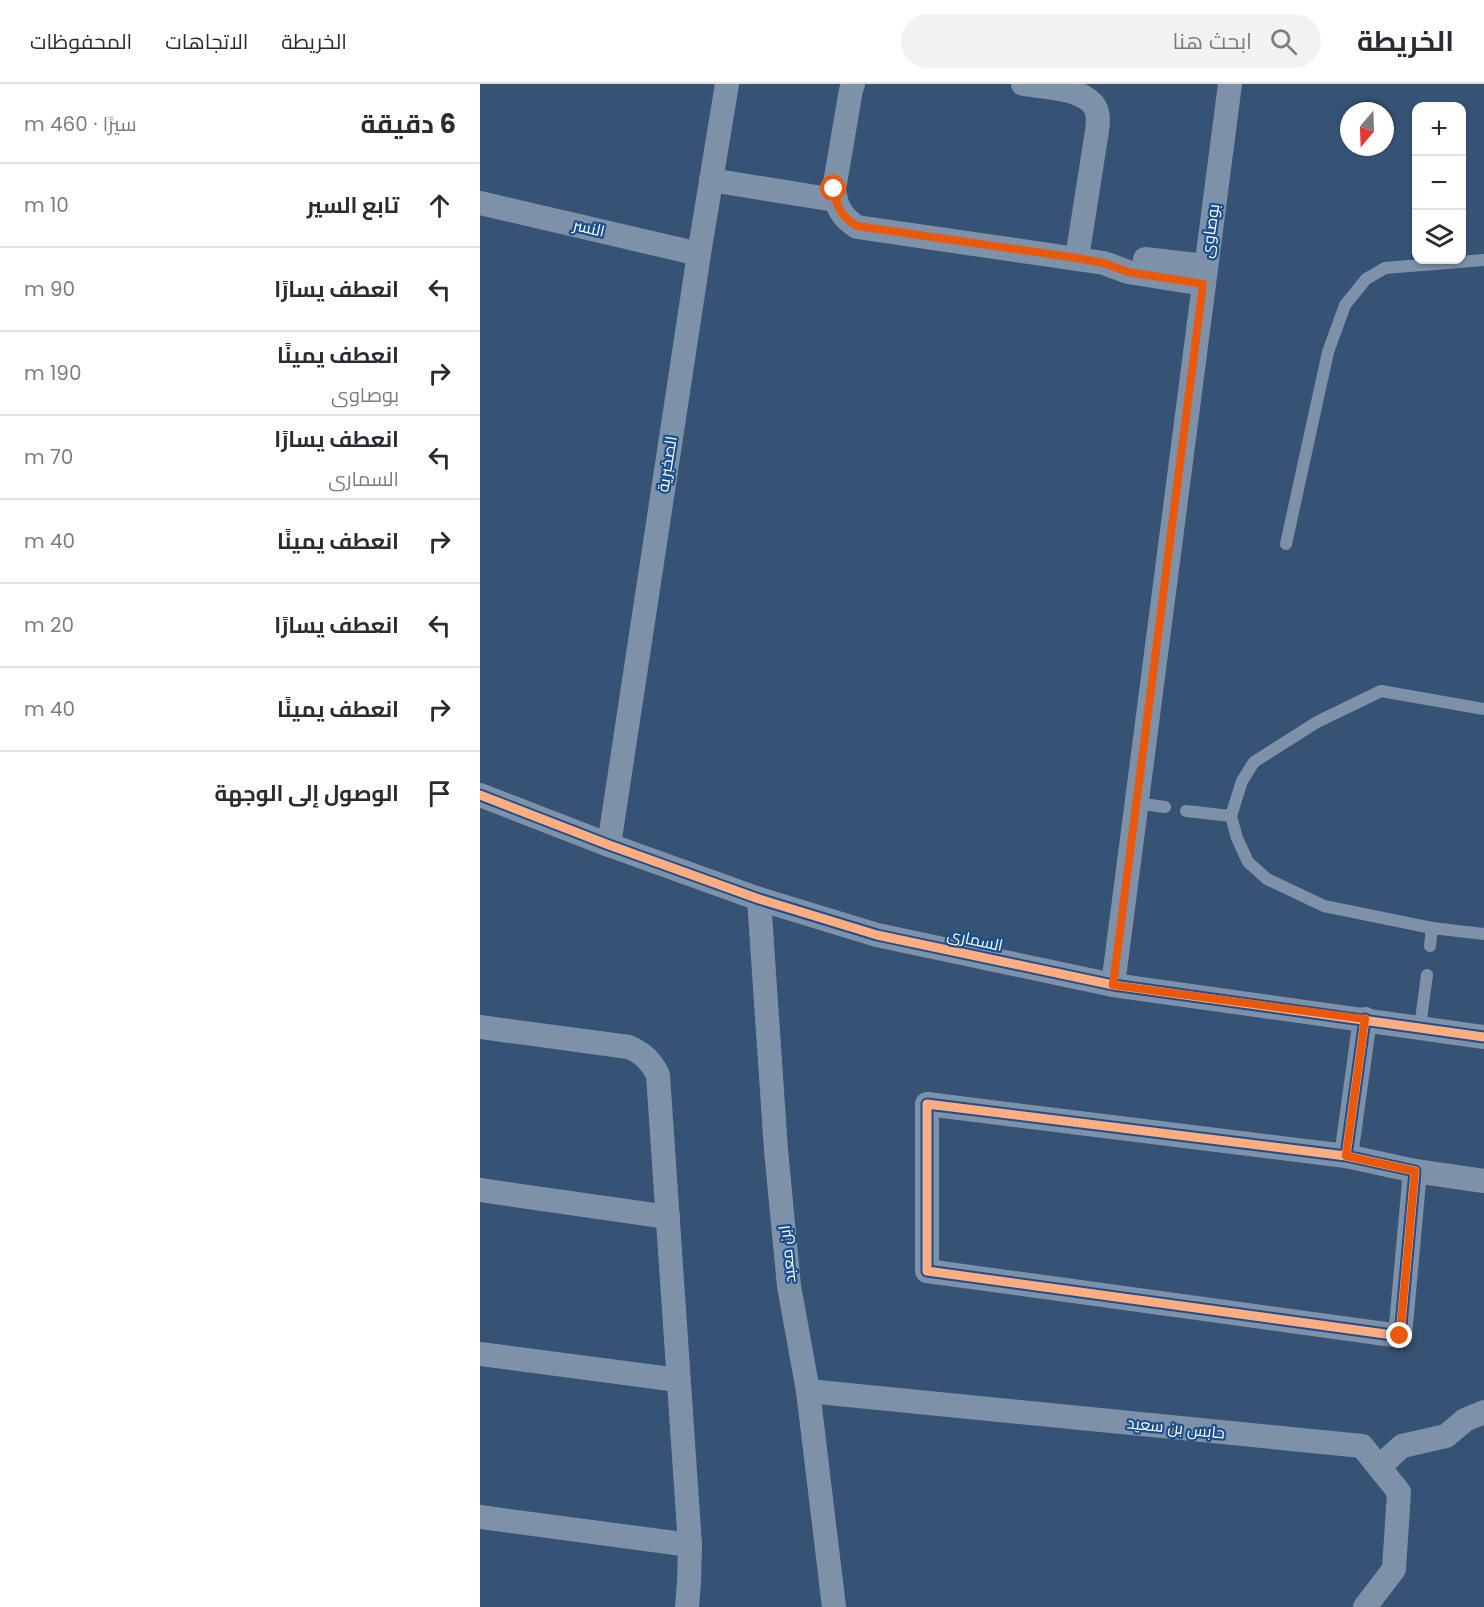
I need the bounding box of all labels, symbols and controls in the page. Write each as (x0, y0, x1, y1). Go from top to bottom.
search box (901, 14, 1321, 68)
text: الخريطة (1357, 22, 1454, 61)
icon: search (1267, 25, 1300, 58)
text: ابحث هنا (1173, 26, 1252, 57)
text: المحفوظات (30, 27, 132, 56)
text: الاتجاهات (165, 27, 248, 56)
text: الخريطة (281, 27, 347, 56)
north arrow (1340, 102, 1394, 156)
map controls (1412, 102, 1466, 264)
button: + (1412, 102, 1466, 156)
text: 6 دقيقة (360, 106, 456, 142)
text: سيرًا · 460 m (24, 110, 137, 138)
button: − (1412, 156, 1466, 210)
route start (820, 175, 846, 201)
icon: ahead (423, 189, 456, 222)
text: تابع السير (307, 190, 399, 221)
text: 10 m (24, 191, 69, 219)
street label: بوصاوى (1195, 202, 1225, 260)
button: layers (1412, 210, 1466, 264)
street label: النسر (570, 213, 607, 243)
icon: left (423, 273, 456, 306)
text: انعطف يسارًا (274, 274, 399, 305)
text: 90 m (24, 275, 75, 303)
text: انعطف يمينًا (277, 340, 399, 371)
icon: right (423, 357, 456, 390)
text: 190 m (24, 359, 82, 387)
text: بوصاوى (331, 381, 399, 409)
text: انعطف يسارًا (274, 424, 399, 455)
street label: الصخبرية (651, 434, 683, 494)
icon: left (423, 441, 456, 474)
text: 70 m (24, 443, 73, 471)
text: السمارى (328, 465, 399, 493)
icon: right (423, 525, 456, 558)
text: انعطف يمينًا (277, 526, 399, 557)
text: 40 m (24, 527, 75, 555)
icon: left (423, 609, 456, 642)
text: انعطف يسارًا (274, 610, 399, 641)
text: 20 m (24, 611, 74, 639)
icon: right (423, 693, 456, 726)
text: انعطف يمينًا (277, 694, 399, 725)
text: 40 m (24, 695, 75, 723)
icon: arrive (423, 777, 456, 810)
text: الوصول إلى الوجهة (214, 778, 399, 809)
street label: السمارى (945, 923, 1005, 957)
street label: ابن معبد (773, 1224, 801, 1284)
route end (1386, 1322, 1412, 1348)
street label: حابس بن سعيد (1126, 1411, 1226, 1445)

